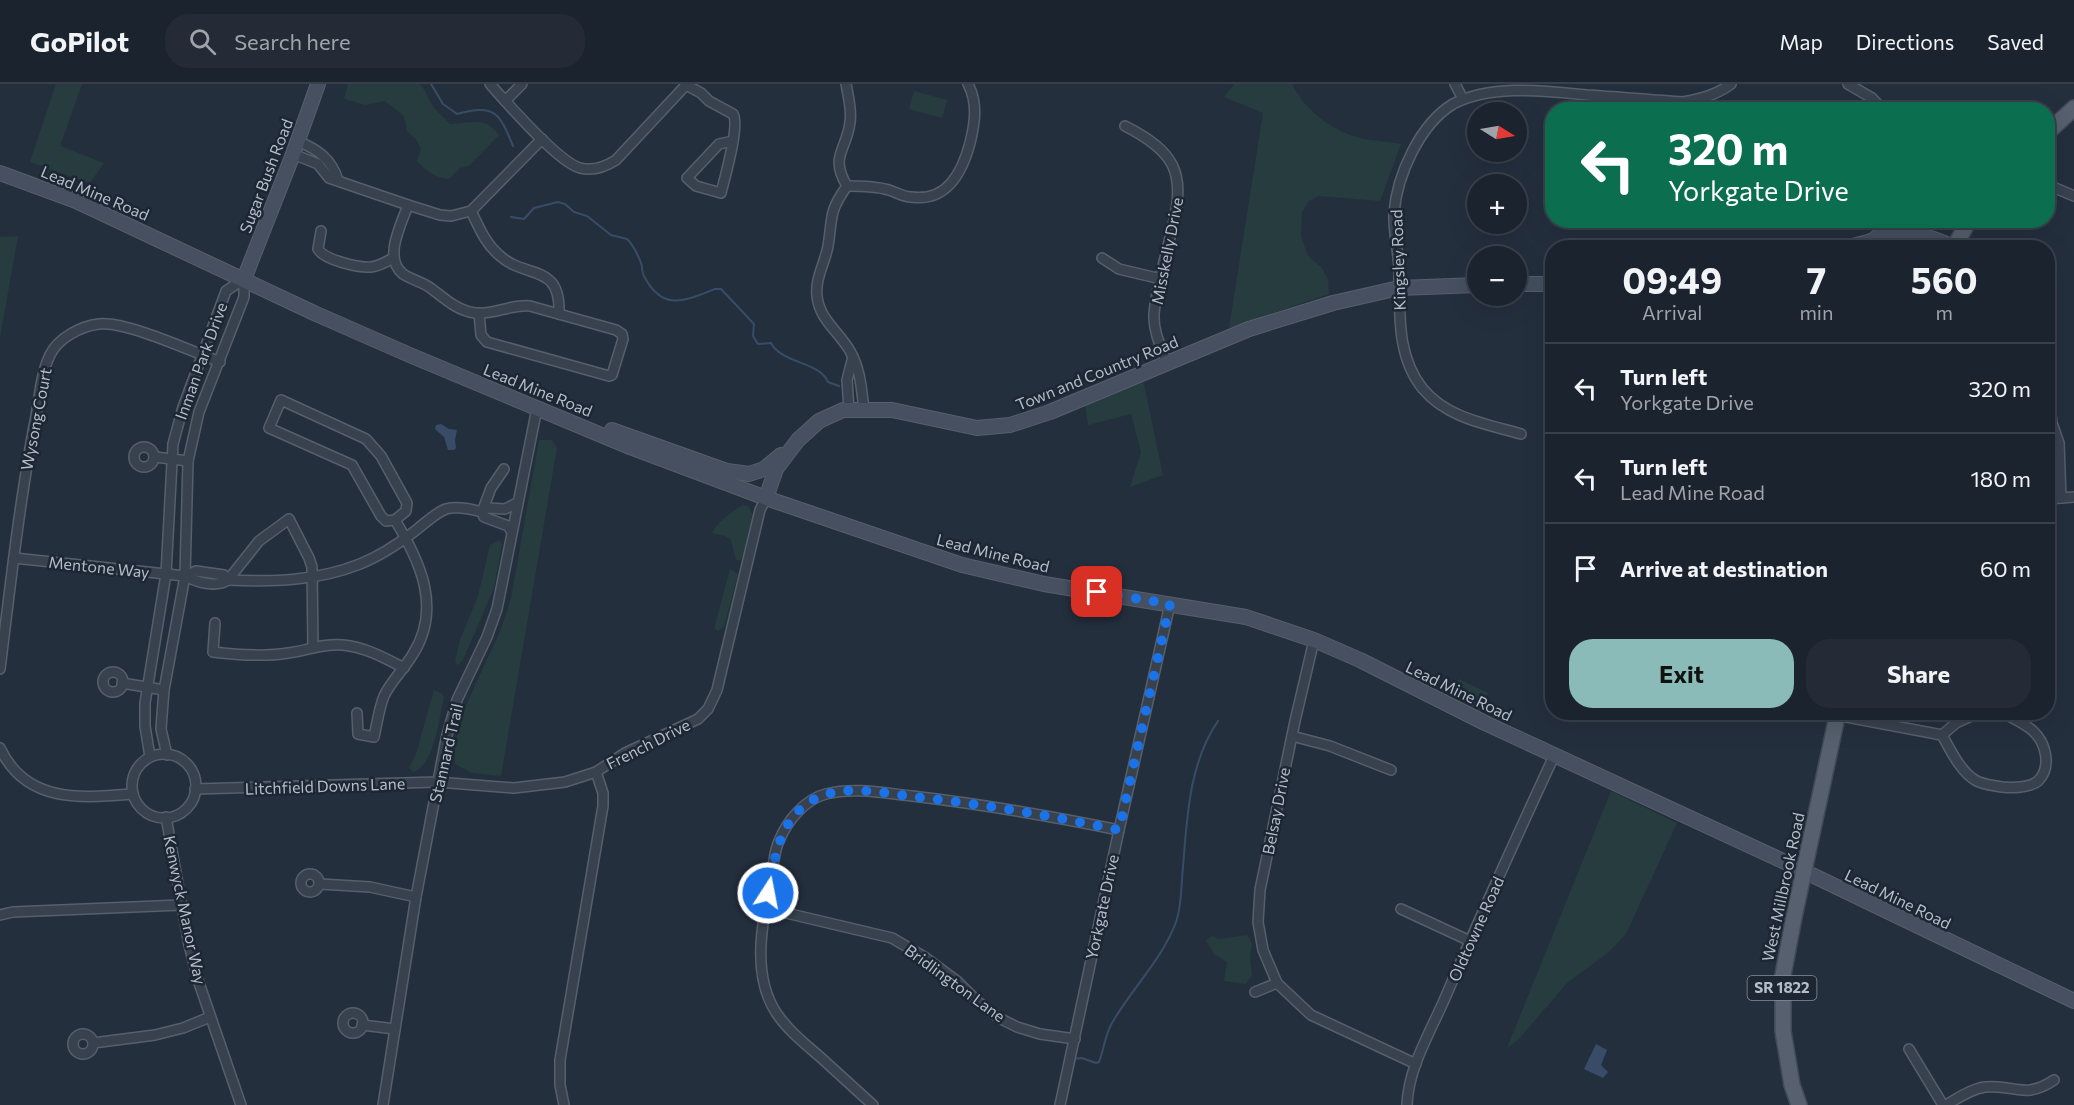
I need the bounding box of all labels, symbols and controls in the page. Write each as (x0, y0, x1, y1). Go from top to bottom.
search box (165, 14, 585, 68)
text: GoPilot (30, 24, 129, 58)
icon: search (186, 25, 219, 58)
text: Search here (234, 28, 351, 55)
text: Map (1780, 29, 1823, 54)
text: Directions (1856, 29, 1954, 54)
text: Saved (1987, 29, 2044, 54)
north arrow (1467, 102, 1527, 162)
map controls (1467, 102, 1527, 306)
street label: Sugar Bush Road (235, 116, 296, 236)
text: 320 m (1668, 122, 1788, 174)
icon: left (1569, 126, 1647, 204)
street label: Lead Mine Road (38, 161, 152, 224)
button: + (1467, 174, 1527, 234)
text: Yorkgate Drive (1668, 174, 1849, 207)
street label: Misskelly Drive (1147, 196, 1186, 306)
street label: Kingsley Road (1386, 209, 1409, 311)
button: − (1467, 246, 1527, 306)
text: 09:49 (1622, 257, 1722, 301)
text: 7 (1807, 257, 1826, 301)
text: 560 (1911, 257, 1978, 301)
street label: Inman Park Drive (171, 300, 231, 422)
text: Arrival (1642, 300, 1702, 324)
text: min (1799, 300, 1833, 324)
text: m (1935, 300, 1953, 324)
street label: Town and Country Road (1013, 331, 1181, 414)
street label: Lead Mine Road (481, 359, 595, 420)
text: Turn left (1620, 363, 1707, 390)
street label: Wysong Court (16, 366, 55, 472)
icon: left (1569, 372, 1602, 405)
text: 320 m (1969, 375, 2031, 402)
text: Yorkgate Drive (1620, 390, 1754, 414)
text: Turn left (1620, 453, 1707, 480)
icon: left (1569, 462, 1602, 495)
text: 180 m (1970, 465, 2031, 492)
text: Lead Mine Road (1620, 480, 1765, 504)
street label: Lead Mine Road (935, 529, 1052, 576)
street label: Mentone Way (48, 552, 151, 581)
icon: arrive (1569, 552, 1602, 585)
text: Arrive at destination (1620, 555, 1828, 582)
text: 60 m (1980, 555, 2031, 582)
pin (1071, 566, 1122, 617)
icon: arrive (1080, 575, 1113, 608)
button: Exit (1569, 639, 1794, 708)
button: Share (1806, 639, 2031, 708)
street label: Lead Mine Road (1403, 657, 1515, 724)
street label: Stannard Trail (425, 702, 466, 804)
street label: French Drive (603, 714, 693, 773)
street label: Belsay Drive (1258, 766, 1293, 856)
street label: Litchfield Downs Lane (244, 773, 406, 798)
street label: West Millbrook Road (1757, 811, 1808, 963)
street label: Kenwyck Manor Way (160, 834, 211, 986)
street label: Yorkgate Drive (1081, 853, 1122, 961)
position arrow (736, 861, 800, 925)
street label: Lead Mine Road (1842, 865, 1954, 932)
street label: Oldtowne Road (1444, 873, 1507, 984)
street label: Bridlington Lane (901, 940, 1009, 1025)
road number: SR 1822 (1748, 976, 1816, 1000)

